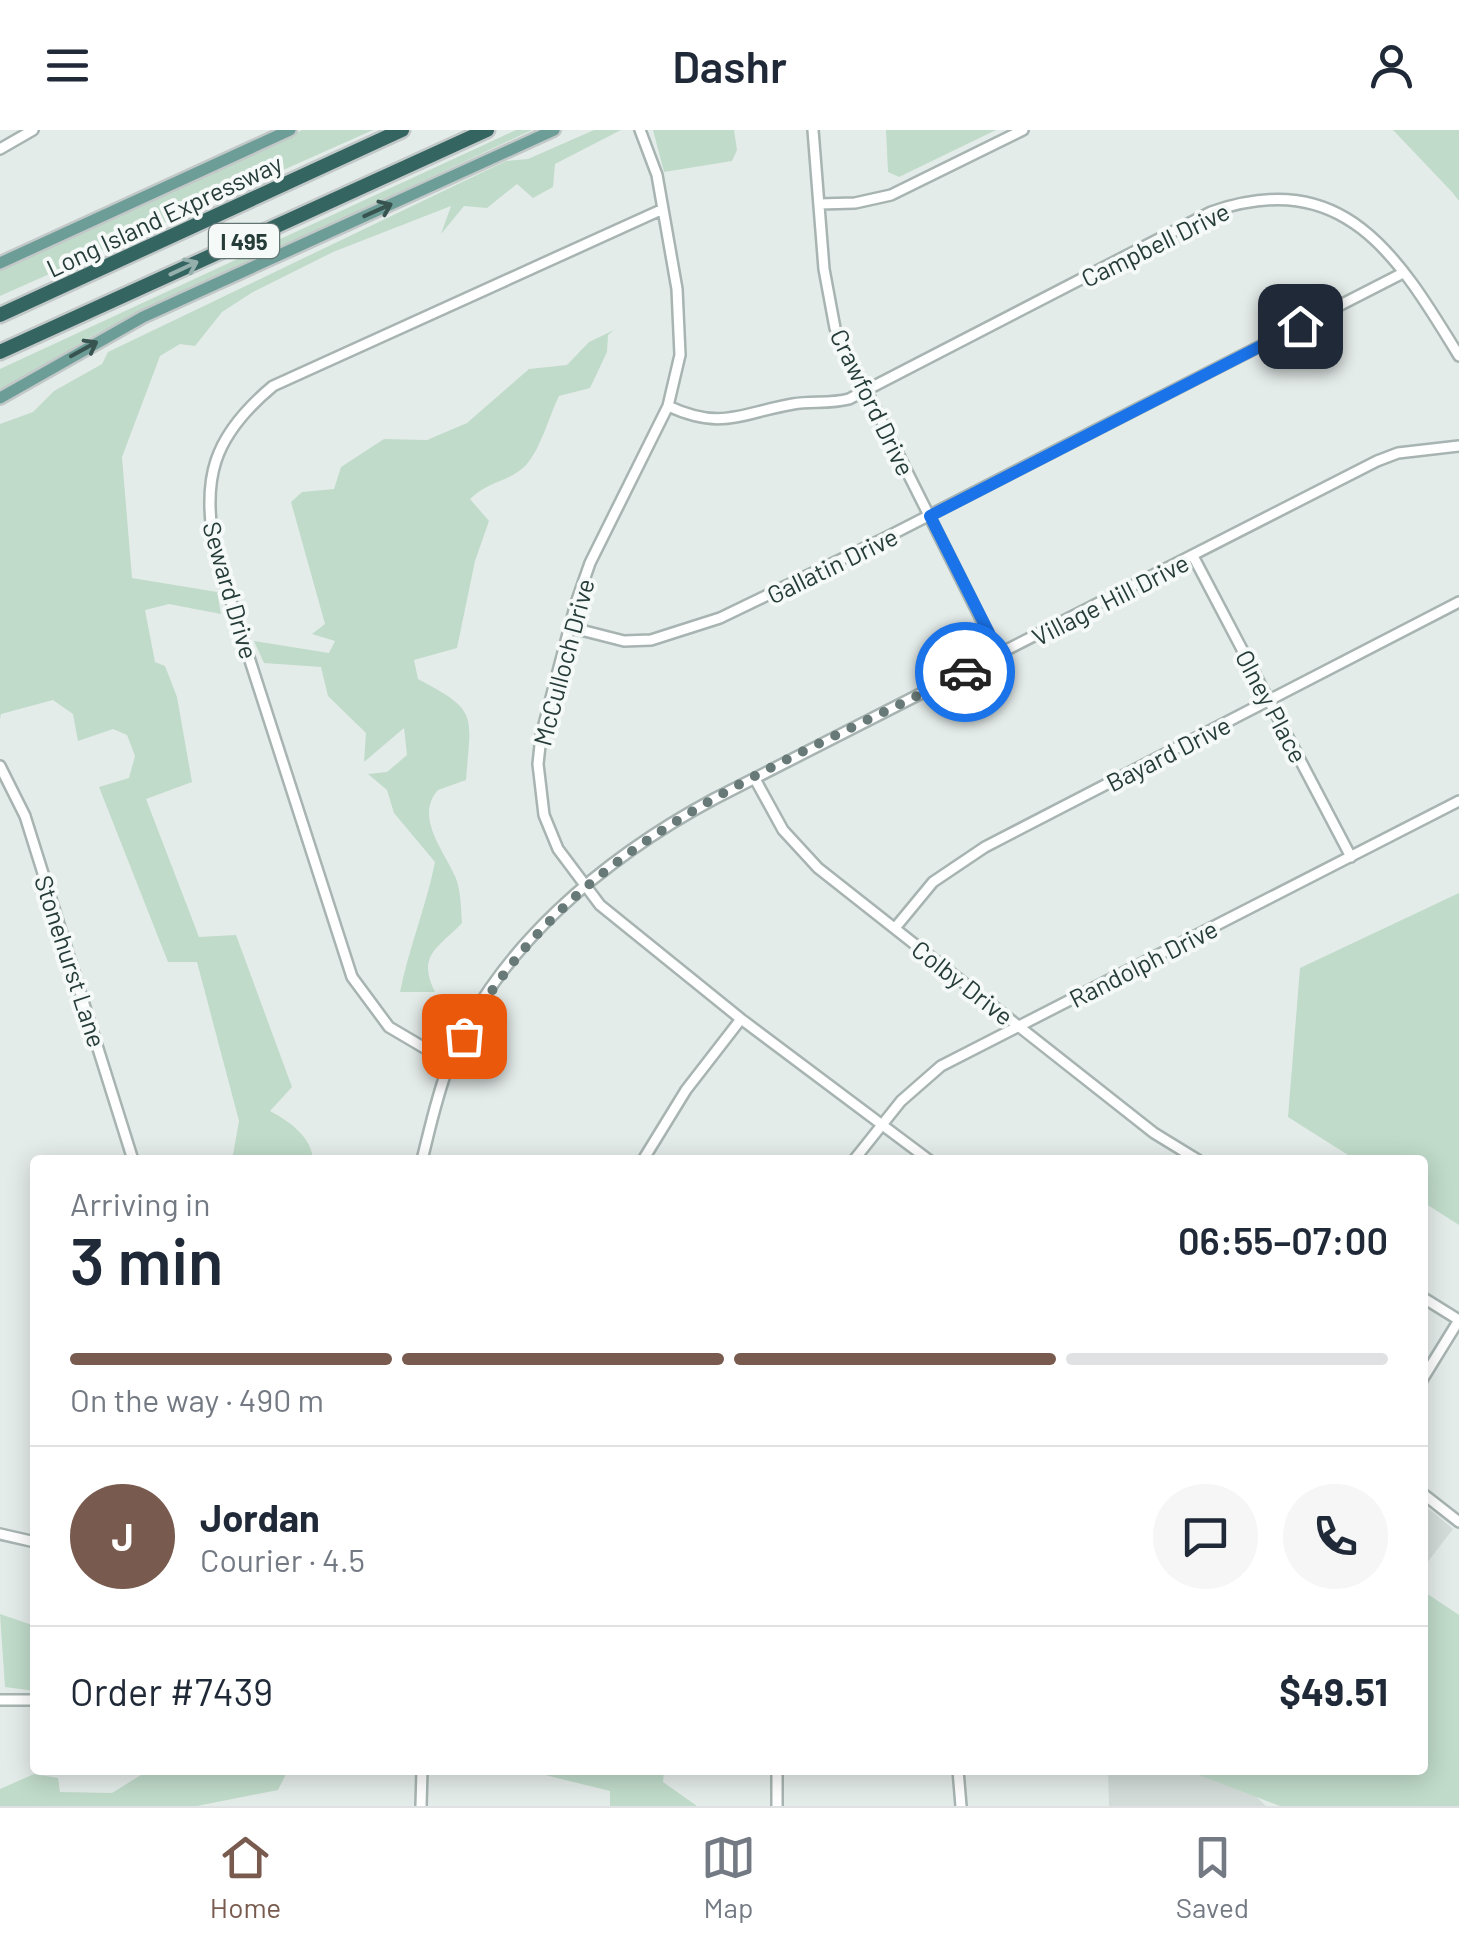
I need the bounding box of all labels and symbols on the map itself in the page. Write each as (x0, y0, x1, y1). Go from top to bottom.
street label: Long Island Expressway (41, 147, 287, 283)
street label: Campbell Drive (1076, 195, 1234, 293)
one-way arrow (362, 200, 393, 218)
road number: I 495 (209, 224, 279, 258)
one-way arrow (168, 258, 199, 276)
pin (1258, 284, 1343, 369)
street label: Crawford Drive (825, 324, 921, 480)
one-way arrow (69, 338, 99, 358)
street label: Seward Drive (197, 518, 265, 662)
street label: Gallatin Drive (762, 520, 902, 610)
street label: Village Hill Drive (1027, 547, 1193, 651)
street label: McCulloch Drive (526, 575, 600, 749)
courier (915, 622, 1015, 722)
street label: Olney Place (1230, 644, 1314, 768)
street label: Bayard Drive (1101, 709, 1235, 797)
street label: Stonehurst Lane (29, 871, 113, 1051)
street label: Randolph Drive (1064, 913, 1222, 1013)
street label: Colby Drive (906, 933, 1020, 1031)
pin (422, 994, 507, 1079)

